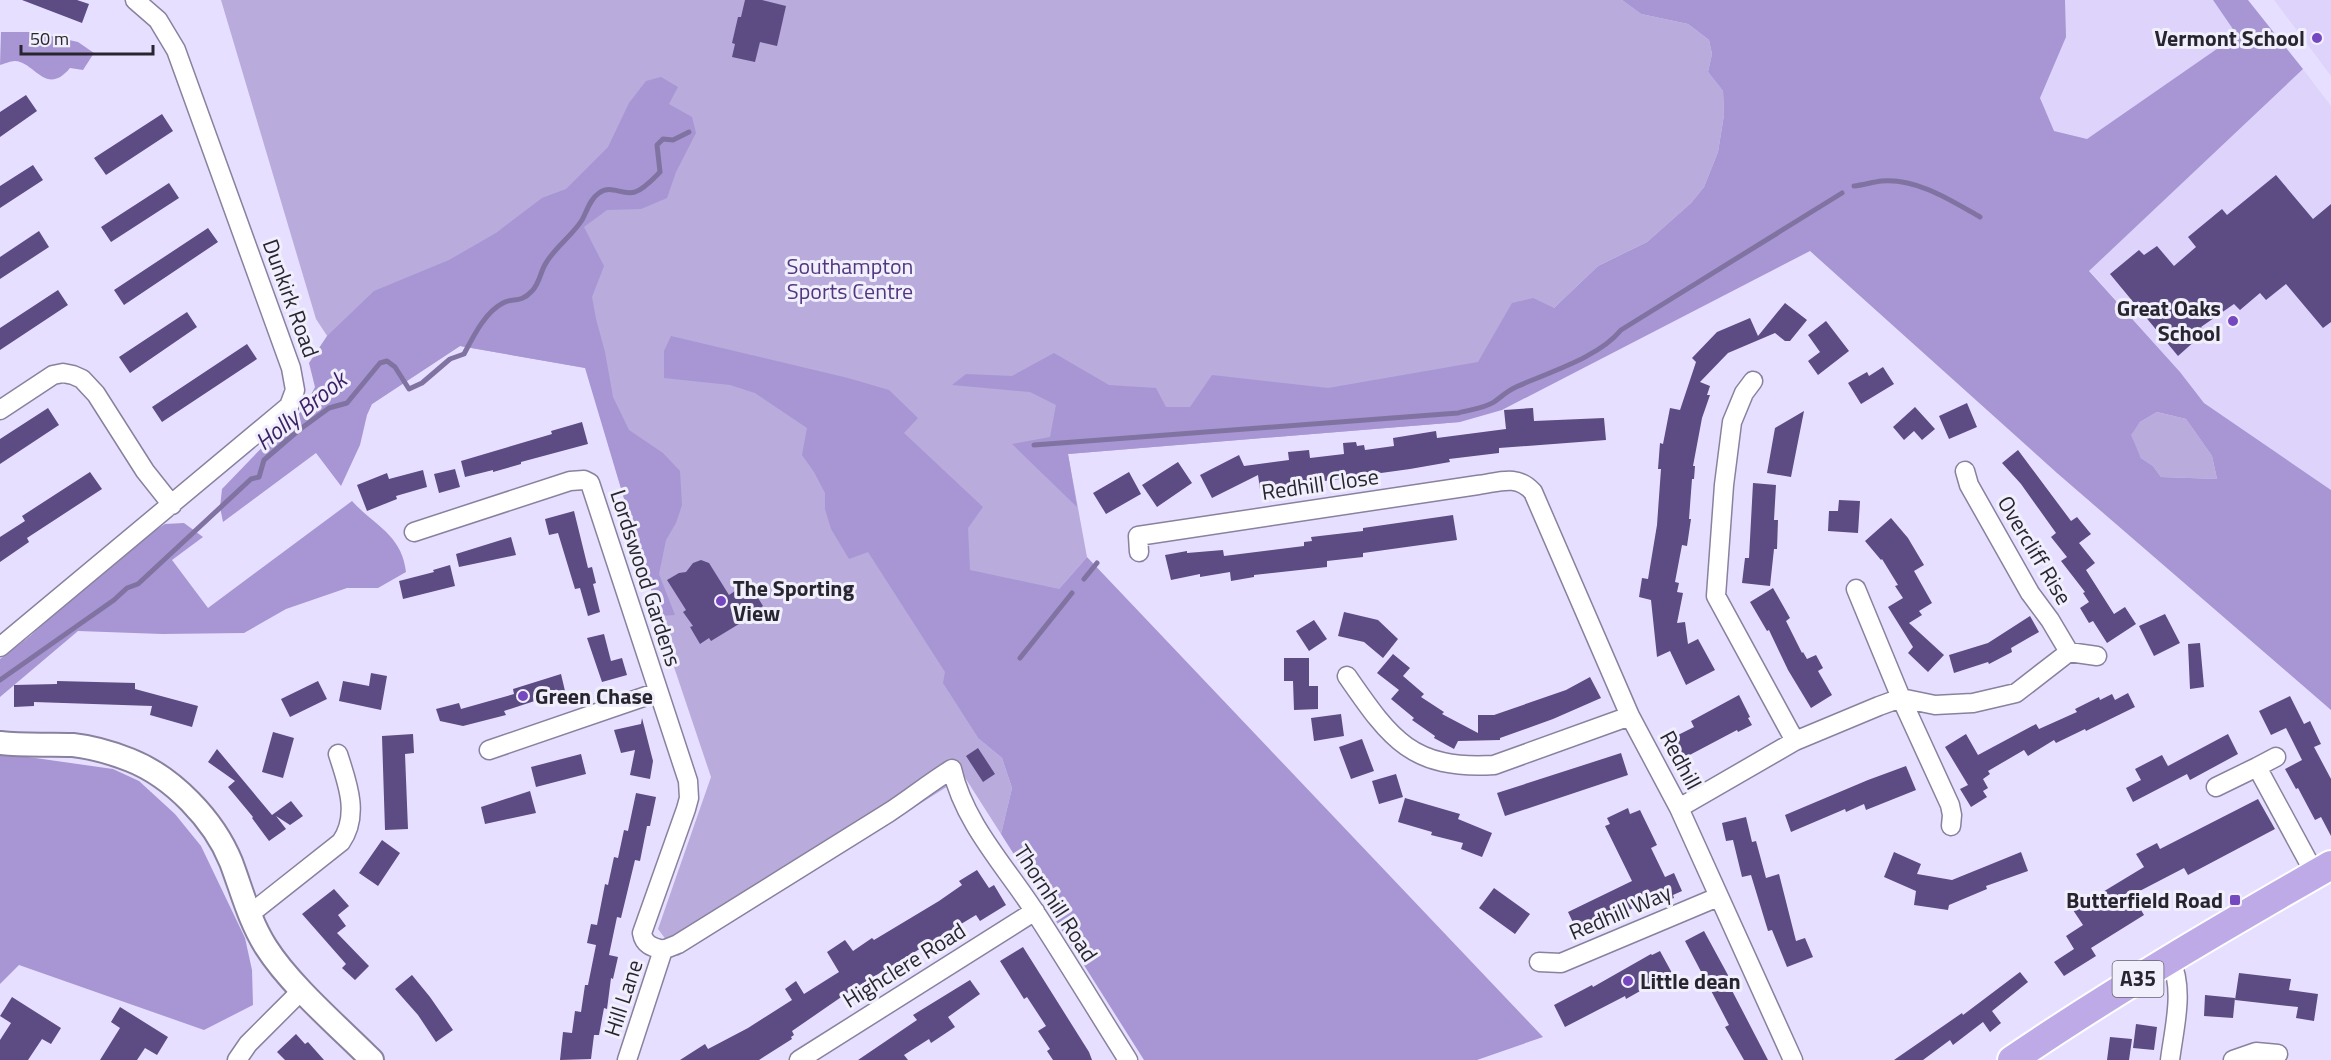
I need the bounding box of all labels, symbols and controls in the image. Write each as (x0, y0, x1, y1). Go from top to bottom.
scale bar (21, 18, 153, 56)
place label: Vermont School (2154, 21, 2305, 55)
text: 50 m (30, 25, 69, 52)
marker: Vermont School (2310, 31, 2324, 45)
street label: Dunkirk Road (254, 234, 328, 362)
park label: Southampton Sports Centre (787, 249, 913, 308)
place label: Great Oaks School (2117, 291, 2221, 350)
marker: Great Oaks School (2226, 314, 2240, 328)
water label: Holly Brook (247, 360, 357, 458)
street label: Redhill Close (1259, 459, 1381, 509)
street label: Lordswood Gardens (601, 485, 691, 671)
street label: Overcliff Rise (1989, 489, 2081, 611)
place label: The Sporting View (733, 571, 854, 630)
marker: The Sporting View (714, 594, 728, 608)
place label: Green Chase (535, 679, 653, 713)
marker: Green Chase (516, 689, 530, 703)
street label: Redhill (1651, 724, 1711, 796)
street label: Thornhill Road (1005, 838, 1107, 968)
street label: Redhill Way (1563, 875, 1677, 949)
place label: Butterfield Road (2066, 883, 2223, 917)
marker: Butterfield Road (2228, 893, 2242, 907)
street label: Highclere Road (836, 914, 972, 1016)
street label: Hill Lane (595, 955, 651, 1041)
road number: A35 (2112, 961, 2164, 997)
place label: Little dean (1640, 964, 1741, 998)
marker: Little dean (1621, 974, 1635, 988)

